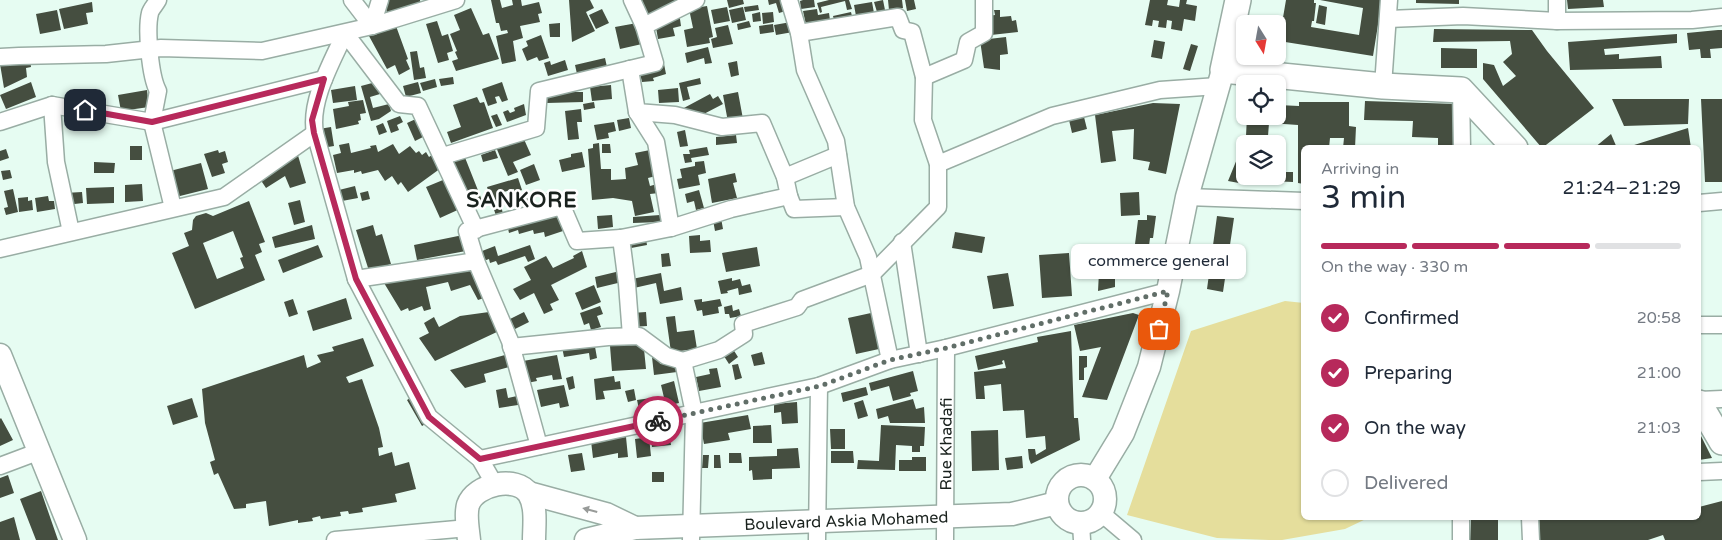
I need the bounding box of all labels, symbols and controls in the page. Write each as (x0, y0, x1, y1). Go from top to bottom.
north arrow (1236, 15, 1286, 65)
map controls (1236, 15, 1286, 185)
button: locate (1236, 75, 1286, 125)
pin (64, 89, 106, 131)
icon: home (71, 96, 99, 124)
button: layers (1236, 135, 1286, 185)
text: Arriving in (1321, 159, 1399, 179)
text: 21:24–21:29 (1562, 177, 1681, 199)
text: 3 min (1321, 179, 1406, 217)
district label: SANKORE (466, 188, 578, 213)
callout: commerce general (1072, 244, 1246, 279)
text: commerce general (1088, 251, 1229, 271)
text: On the way · 330 m (1321, 257, 1468, 277)
icon: check (1321, 304, 1349, 332)
text: Confirmed (1364, 307, 1459, 329)
pin (1138, 308, 1180, 350)
text: 20:58 (1637, 308, 1681, 328)
icon: bag (1145, 315, 1173, 343)
icon: check (1321, 359, 1349, 387)
text: Preparing (1364, 362, 1453, 384)
text: 21:00 (1637, 363, 1681, 383)
courier (633, 396, 683, 446)
street label: Rue Khadafi (936, 397, 957, 491)
icon: bike (644, 407, 672, 435)
icon: check (1321, 414, 1349, 442)
text: On the way (1364, 417, 1466, 439)
text: 21:03 (1637, 418, 1681, 438)
text: Delivered (1364, 472, 1449, 494)
one-way arrow (582, 505, 597, 513)
street label: Boulevard Askia Mohamed (744, 507, 949, 535)

